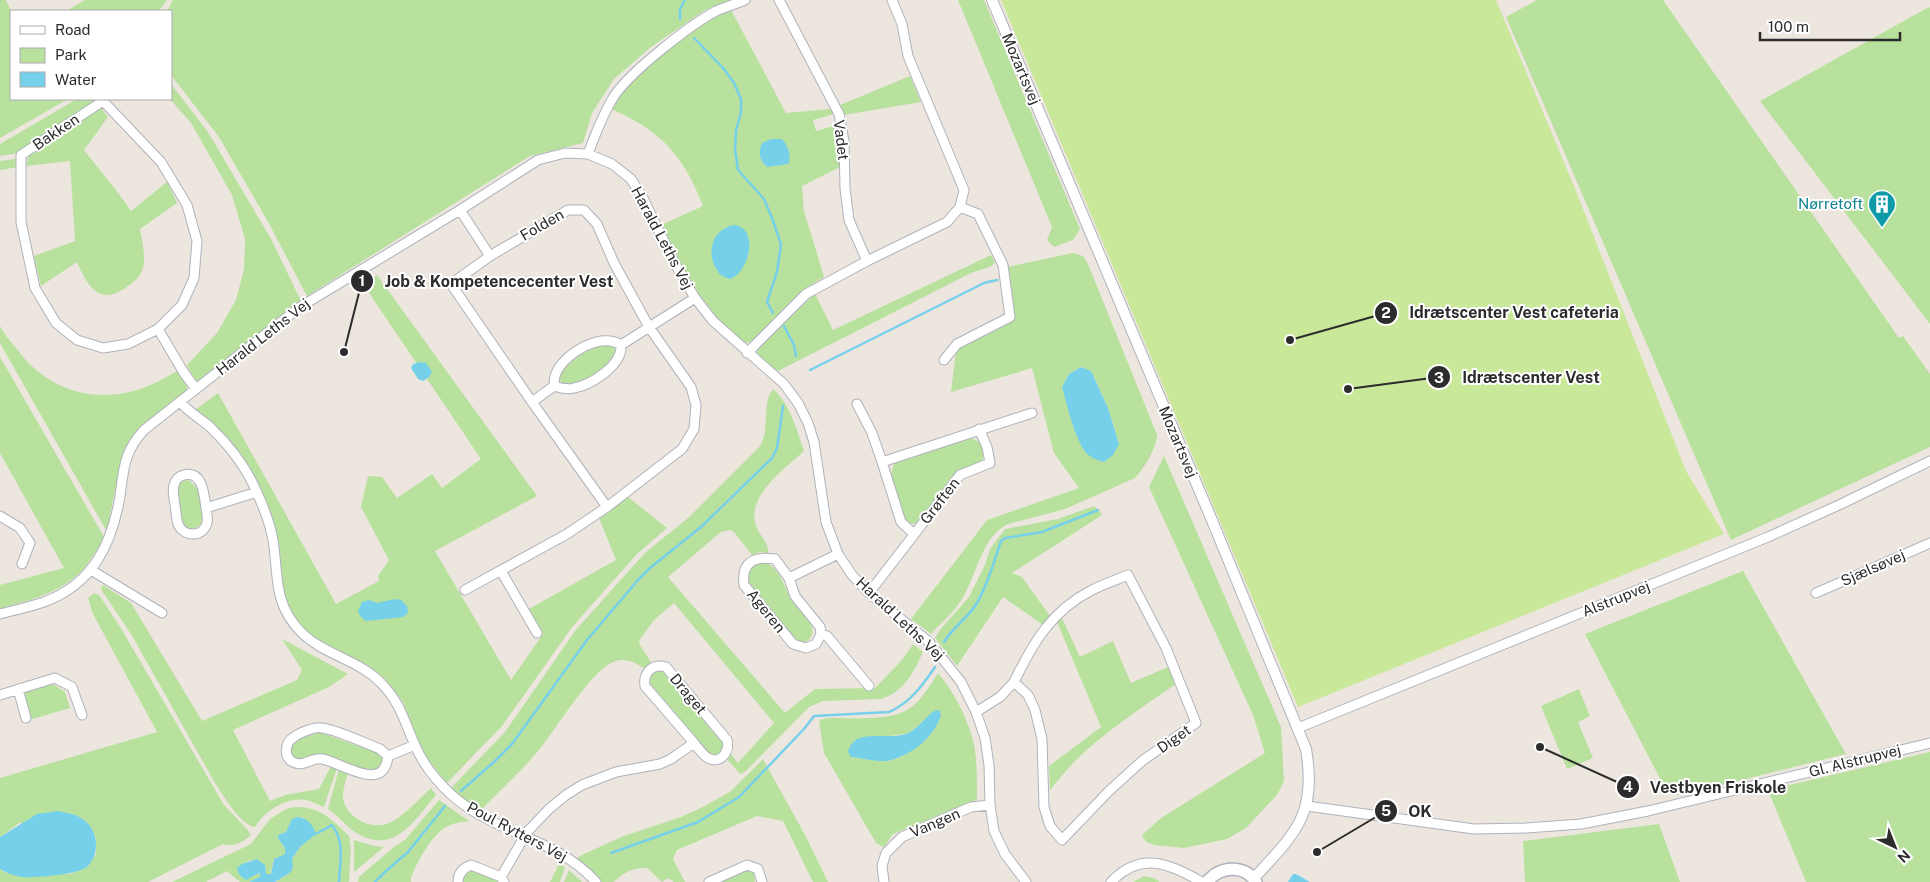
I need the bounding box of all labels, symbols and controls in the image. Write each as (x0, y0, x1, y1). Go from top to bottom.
legend (10, 10, 172, 100)
scale bar (1760, 10, 1900, 42)
text: 100 m (1768, 18, 1809, 35)
text: Road (55, 21, 91, 38)
street label: Mozartsvej (999, 31, 1044, 107)
text: Park (55, 46, 87, 63)
text: Water (55, 71, 97, 88)
street label: Bakken (29, 110, 82, 153)
street label: Vadet (831, 119, 852, 161)
street label: Harald Leths Vej (628, 183, 697, 292)
building icon: Nørretoft (1867, 189, 1897, 228)
place label: Nørretoft (1798, 195, 1863, 212)
street label: Folden (517, 205, 567, 244)
callout: Job & Kompetencecenter Vest (349, 266, 623, 297)
text: 1 (359, 272, 365, 289)
text: Job & Kompetencecenter Vest (385, 272, 614, 291)
street label: Harald Leths Vej (213, 295, 313, 378)
callout: Idrætscenter Vest cafeteria (1374, 297, 1629, 328)
text: Idrætscenter Vest cafeteria (1409, 303, 1619, 322)
text: 2 (1381, 304, 1391, 321)
callout: Idrætscenter Vest (1427, 362, 1610, 393)
text: Idrætscenter Vest (1462, 368, 1600, 387)
text: 3 (1434, 369, 1444, 386)
street label: Mozartsvej (1156, 404, 1201, 480)
street label: Grøften (916, 474, 963, 527)
street label: Sjælsøvej (1838, 546, 1908, 589)
street label: Harald Leths Vej (853, 574, 948, 664)
street label: Alstrupvej (1579, 577, 1652, 620)
street label: Ageren (744, 586, 789, 636)
street label: Draget (667, 670, 710, 717)
street label: Diget (1154, 721, 1194, 756)
street label: Gl. Alstrupvej (1807, 741, 1903, 780)
callout: Vestbyen Friskole (1615, 772, 1796, 803)
text: 4 (1623, 778, 1633, 795)
text: Vestbyen Friskole (1650, 778, 1786, 797)
callout: OK (1373, 796, 1442, 827)
street label: Poul Rytters Vej (464, 798, 570, 865)
text: 5 (1381, 802, 1391, 819)
text: OK (1408, 802, 1432, 821)
street label: Vangen (907, 804, 962, 841)
north arrow (1870, 822, 1920, 872)
text: N (1894, 847, 1913, 866)

